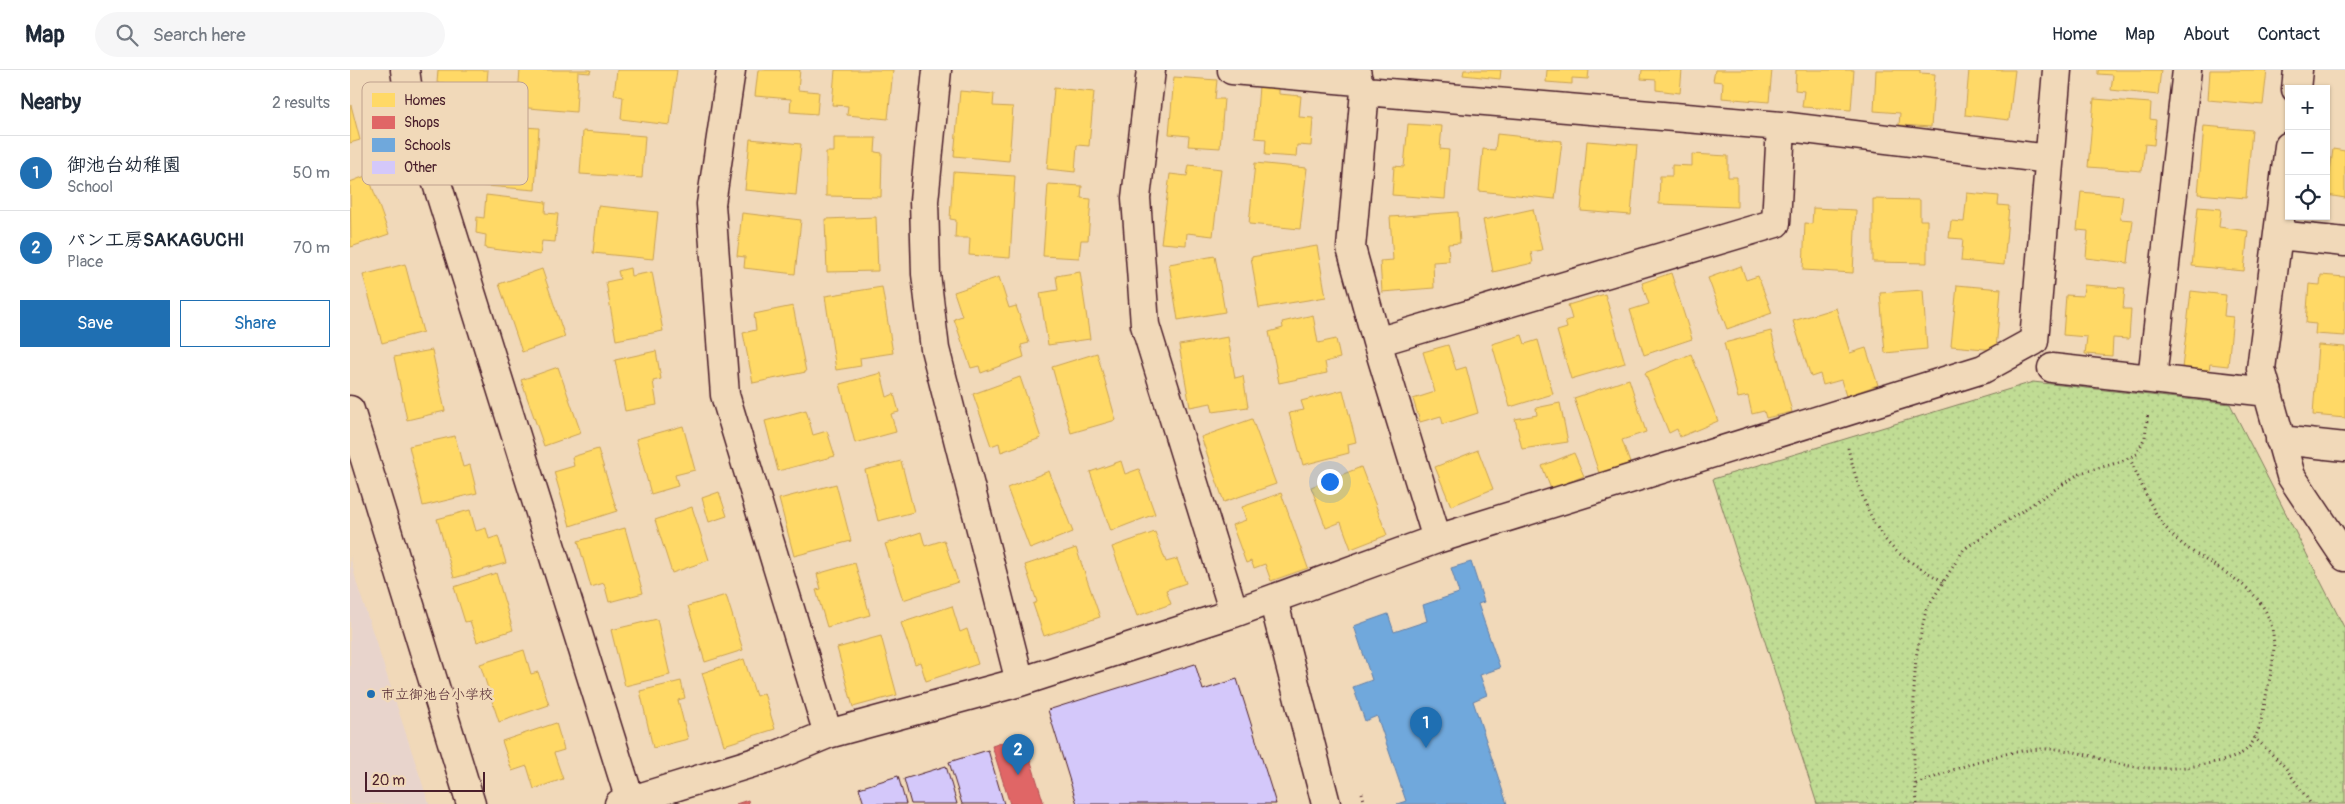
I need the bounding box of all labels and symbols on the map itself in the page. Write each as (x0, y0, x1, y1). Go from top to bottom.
legend (362, 82, 528, 185)
text: Homes (404, 92, 446, 109)
text: Shops (404, 114, 440, 131)
text: Schools (404, 137, 451, 154)
text: Other (404, 159, 437, 176)
your location (1317, 469, 1343, 495)
place label: 市立御池台小学校 (381, 686, 493, 703)
marker: 市立御池台小学校 (365, 688, 377, 700)
pin: 1 (1410, 707, 1442, 748)
pin: 2 (1002, 734, 1034, 775)
scale bar (365, 769, 485, 792)

